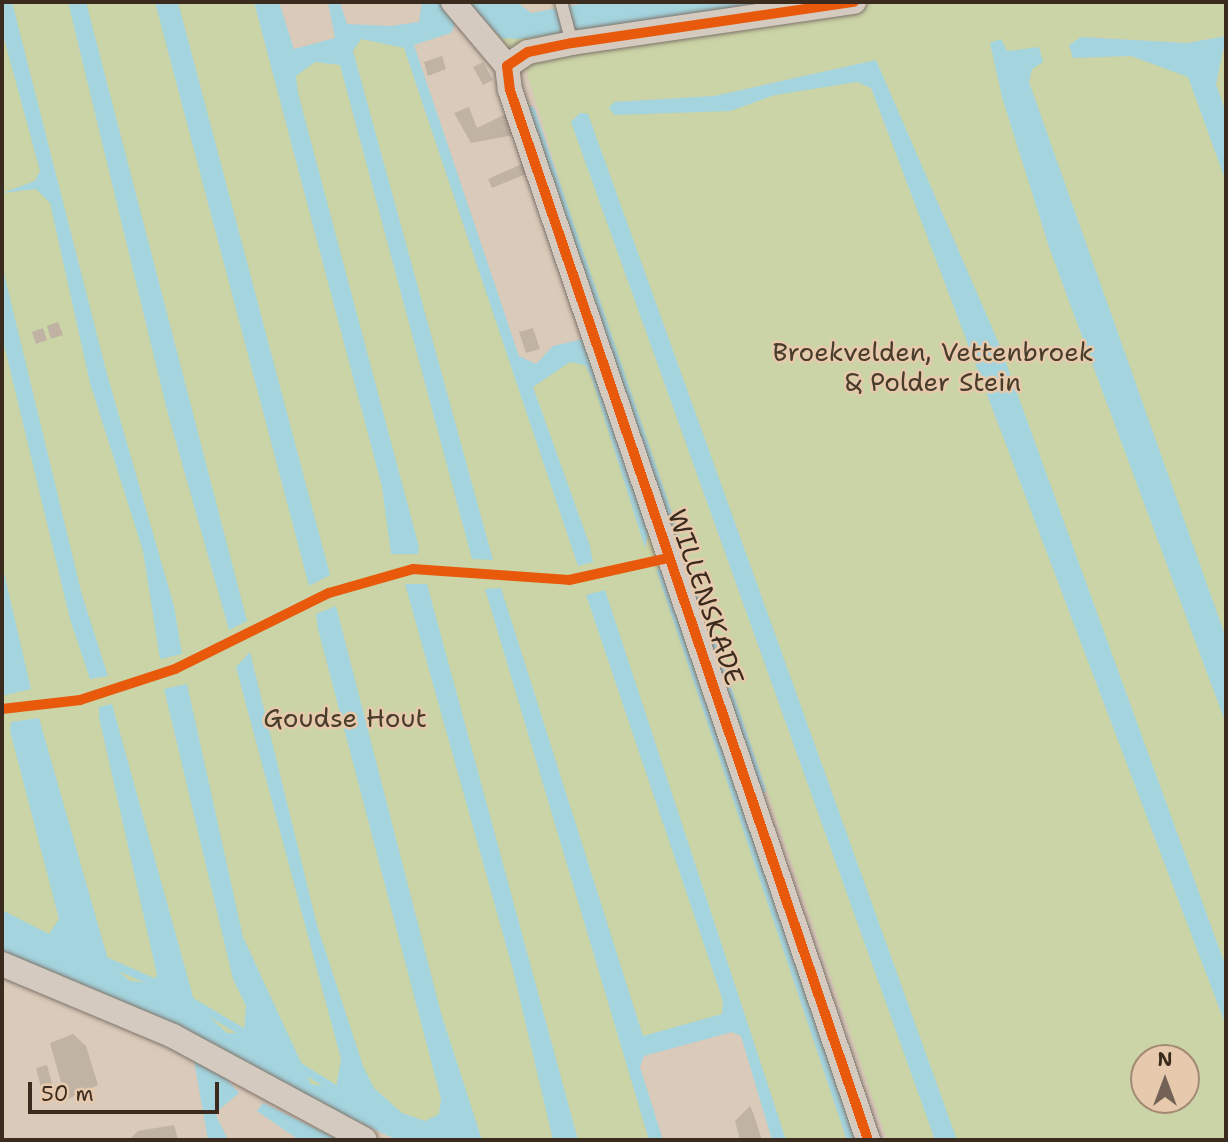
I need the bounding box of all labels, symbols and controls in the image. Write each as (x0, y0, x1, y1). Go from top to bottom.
park label: Broekvelden, Vettenbroek & Polder Stein (772, 336, 1094, 398)
street label: WILLENSKADE (661, 505, 751, 689)
park label: Goudse Hout (263, 702, 427, 734)
north arrow (1130, 1044, 1200, 1114)
text: N (1157, 1047, 1173, 1072)
scale bar (32, 1068, 222, 1112)
text: 50 m (41, 1080, 94, 1108)

